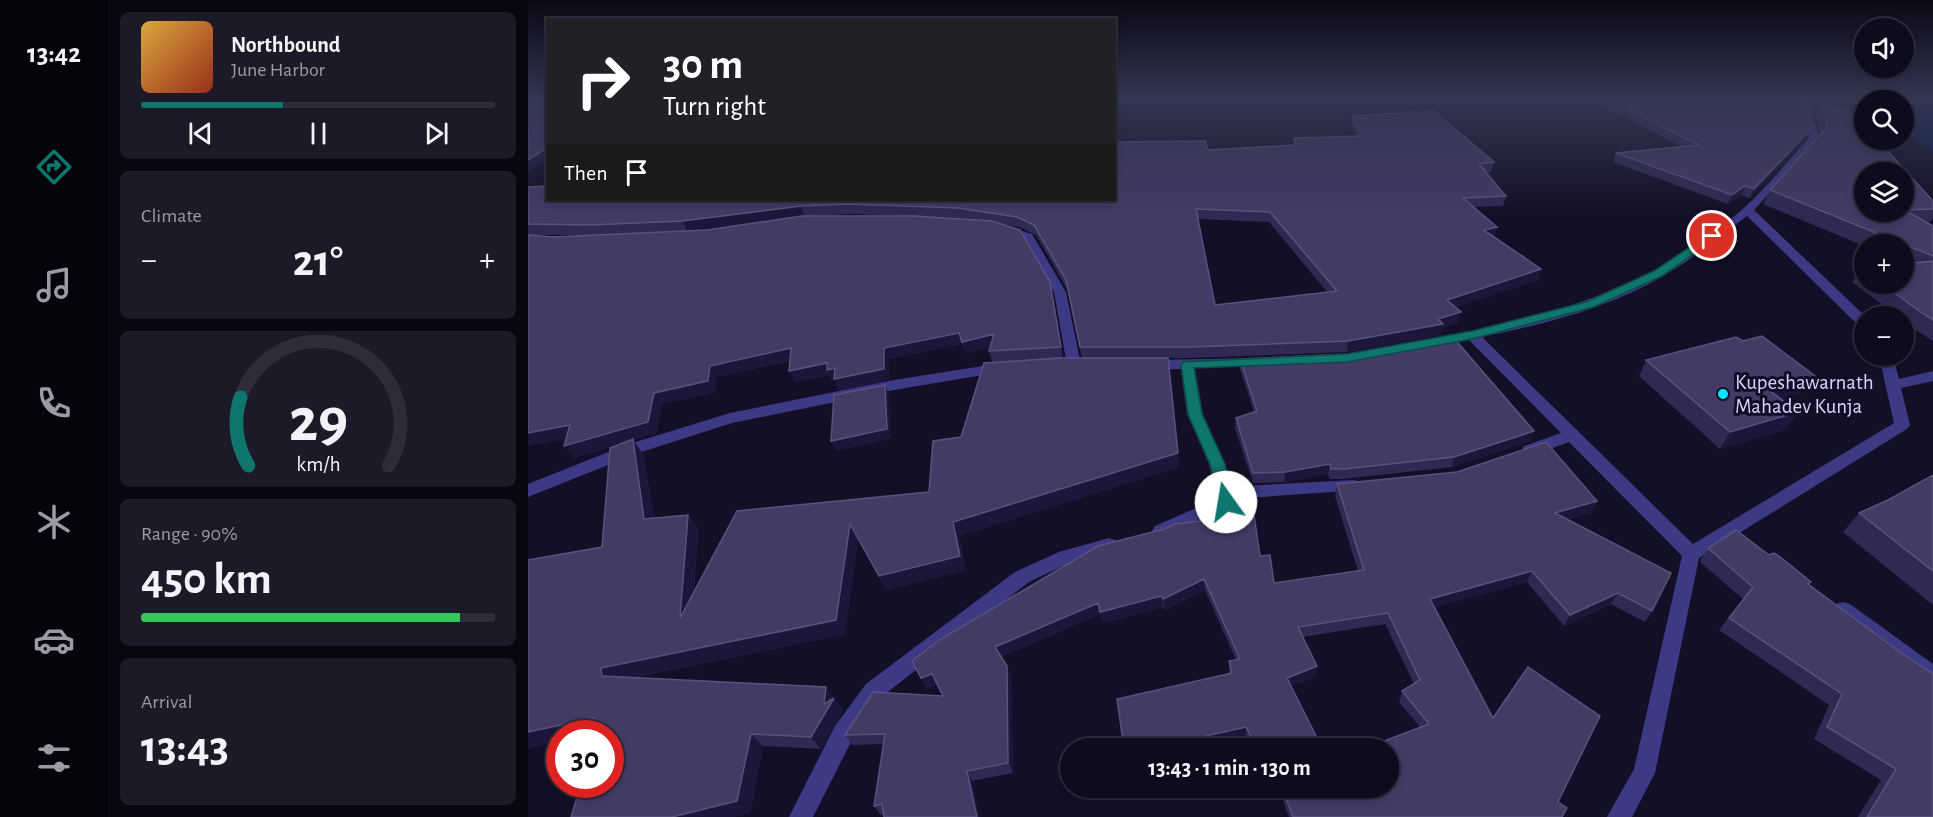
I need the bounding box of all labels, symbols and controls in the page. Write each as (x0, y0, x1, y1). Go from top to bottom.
map controls (1854, 18, 1914, 366)
button: sound (1854, 18, 1914, 78)
text: Northbound (231, 34, 340, 56)
text: 13:42 (27, 40, 81, 67)
icon: right (564, 42, 642, 120)
text: 30 m (663, 44, 743, 86)
text: June Harbor (231, 60, 325, 80)
button: search (1854, 90, 1914, 150)
text: Turn right (663, 93, 766, 120)
icon: previous (184, 117, 217, 150)
icon: pause (302, 117, 335, 150)
icon: next (420, 117, 453, 150)
icon: directions (33, 146, 75, 188)
icon: arrive (620, 156, 653, 189)
text: Then (564, 162, 608, 184)
button: layers (1854, 162, 1914, 222)
text: Climate (141, 206, 202, 226)
pin (1686, 210, 1737, 261)
icon: arrive (1695, 219, 1728, 252)
button: + (1854, 234, 1914, 294)
text: 21° (293, 239, 343, 284)
text: − (141, 244, 157, 277)
text: + (479, 244, 495, 277)
icon: music (33, 264, 75, 306)
button: − (1854, 306, 1914, 366)
place label: Kupeshawarnath Mahadev Kunja (1735, 372, 1874, 417)
icon: phone (33, 382, 75, 424)
marker: Kupeshawarnath Mahadev Kunja (1716, 387, 1730, 401)
text: 29 (288, 390, 348, 452)
text: km/h (296, 454, 340, 475)
position arrow (1194, 470, 1258, 534)
icon: climate (33, 501, 75, 543)
text: Range · 90% (141, 524, 238, 544)
text: 450 km (141, 557, 272, 602)
icon: car (33, 619, 75, 661)
text: Arrival (141, 692, 192, 712)
speed limit sign: 30 (546, 720, 624, 798)
text: 13:43 (141, 725, 229, 770)
icon: filters (33, 737, 75, 779)
text: 13:43 · 1 min · 130 m (1148, 757, 1311, 779)

